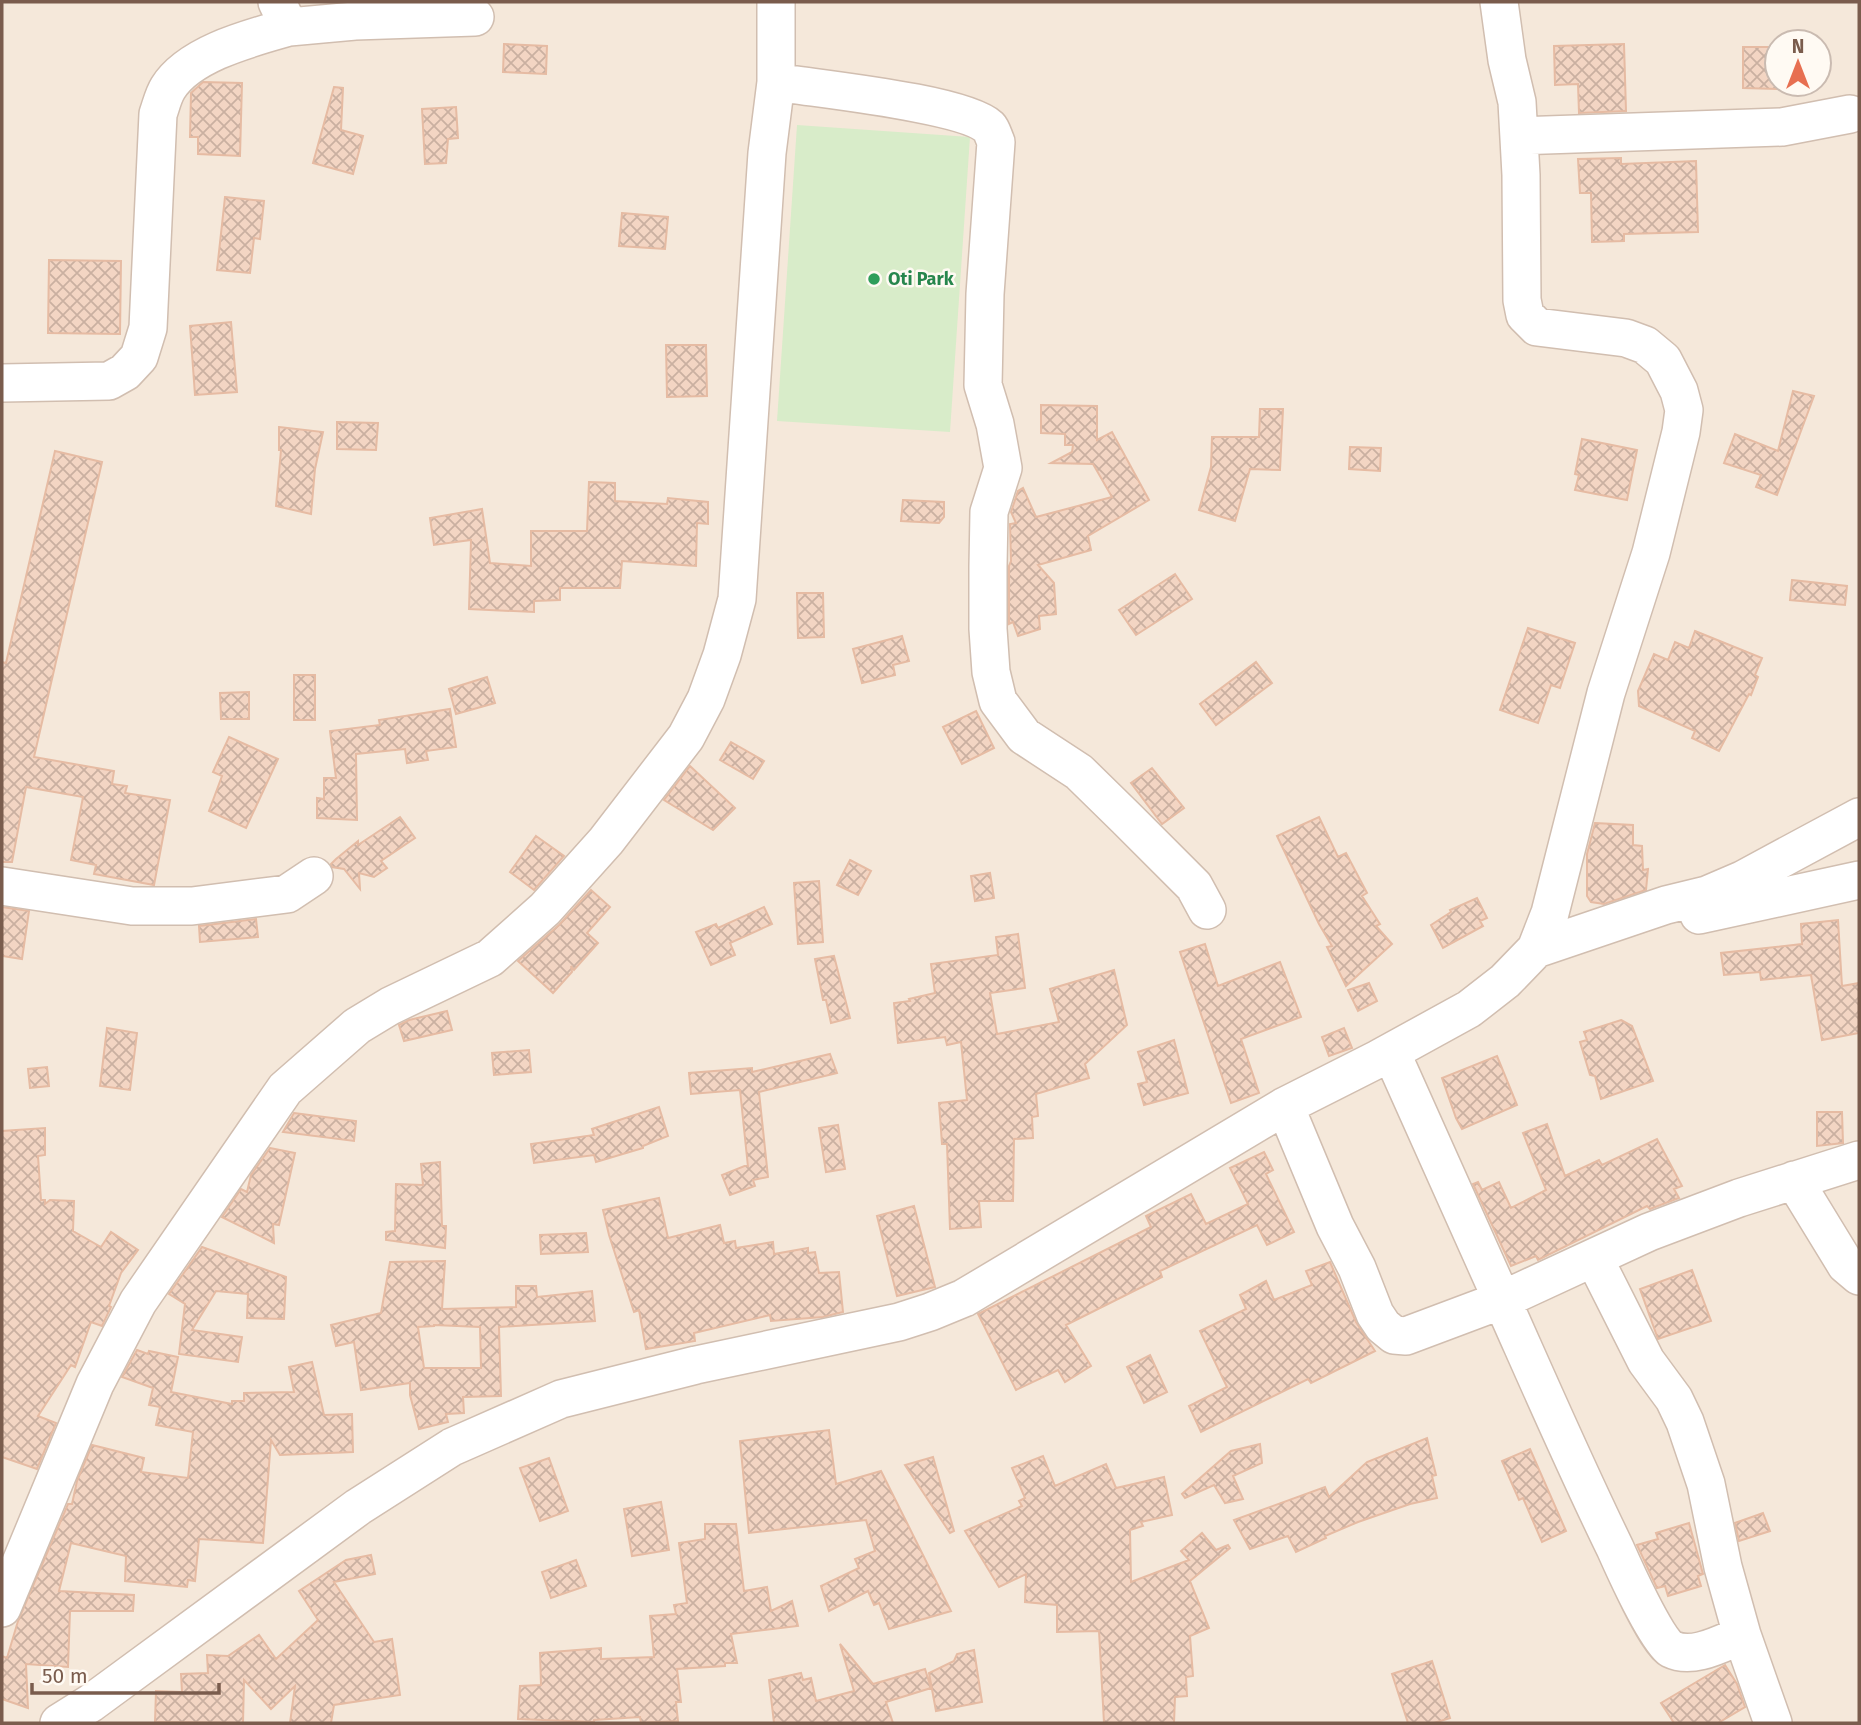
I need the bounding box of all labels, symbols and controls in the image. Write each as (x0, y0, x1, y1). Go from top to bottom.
north arrow (1763, 28, 1833, 98)
text: N (1792, 35, 1804, 58)
place label: Oti Park (888, 268, 955, 290)
marker: Oti Park (866, 271, 882, 287)
scale bar (32, 1652, 219, 1696)
text: 50 m (42, 1663, 88, 1689)

